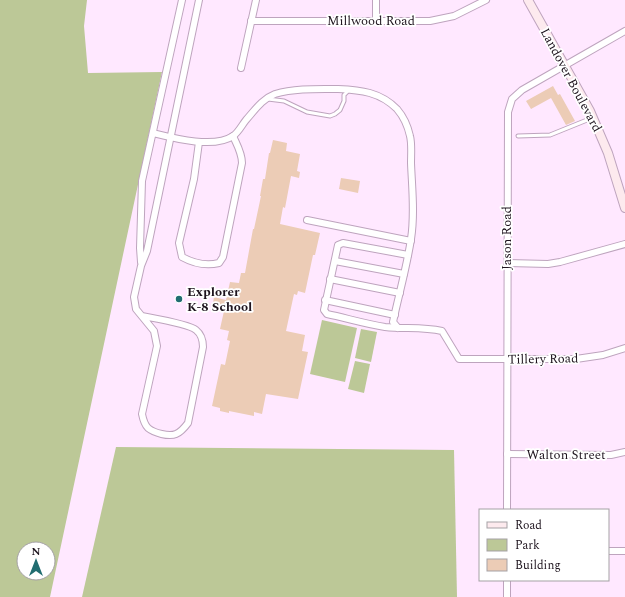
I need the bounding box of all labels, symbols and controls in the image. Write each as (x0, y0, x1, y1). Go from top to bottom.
street label: Millwood Road (327, 11, 415, 31)
street label: Landover Boulevard (535, 24, 607, 136)
street label: Jason Road (497, 206, 517, 270)
place label: Explorer K-8 School (187, 282, 252, 317)
marker: Explorer K-8 School (174, 294, 184, 304)
street label: Tillery Road (507, 348, 579, 370)
street label: Walton Street (526, 445, 606, 465)
legend (479, 509, 609, 581)
text: Road (515, 516, 542, 535)
text: Park (515, 536, 540, 555)
north arrow (16, 541, 56, 581)
text: N (32, 543, 41, 560)
text: Building (515, 556, 561, 575)

